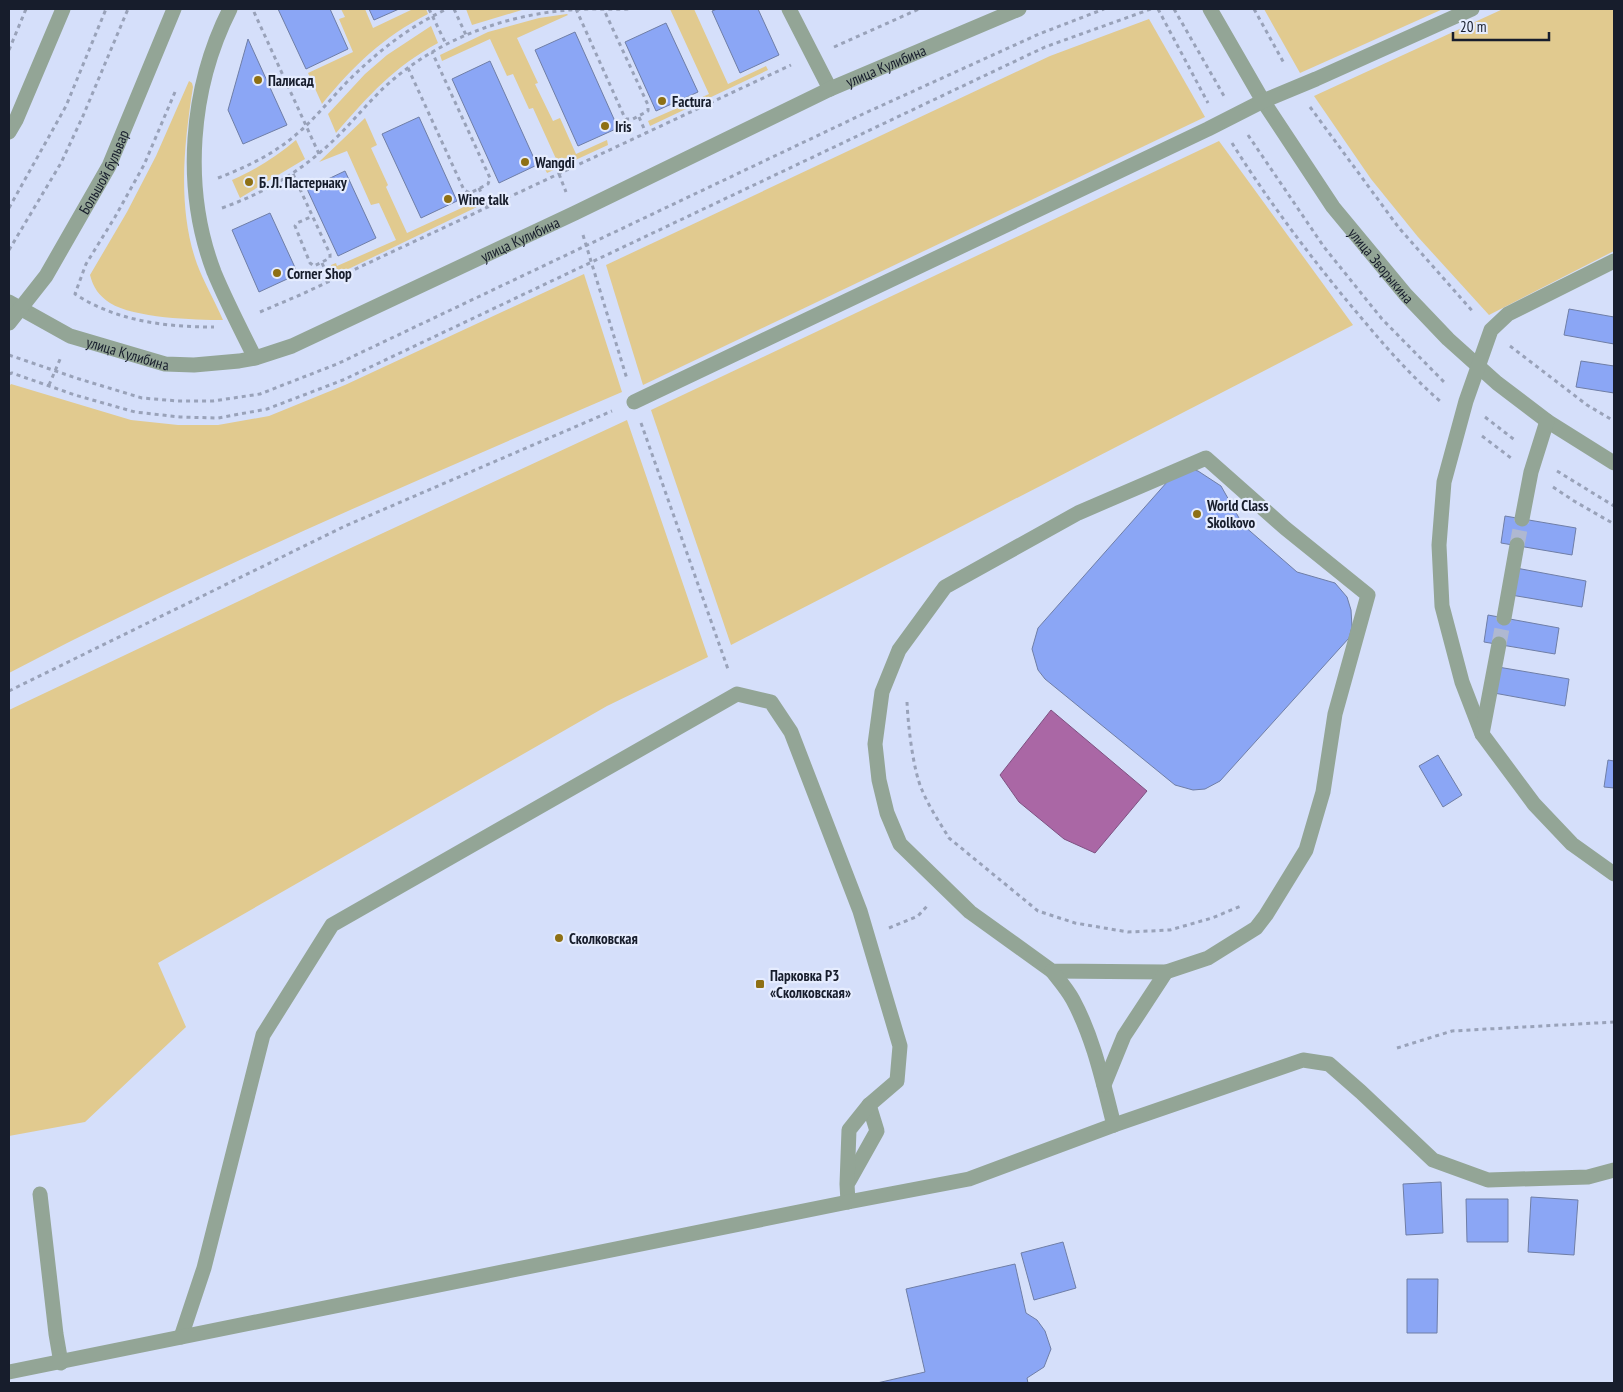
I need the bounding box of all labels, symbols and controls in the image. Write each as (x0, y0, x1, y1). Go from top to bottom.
scale bar (1453, 10, 1549, 42)
text: 20 m (1460, 17, 1486, 36)
street label: улица Кулибина (843, 40, 929, 91)
place label: Палисад (268, 71, 314, 90)
marker: Палисад (252, 74, 264, 86)
place label: Factura (672, 92, 711, 111)
marker: Factura (656, 95, 668, 107)
place label: Iris (615, 117, 632, 136)
marker: Iris (599, 120, 611, 132)
street label: Большой бульвар (74, 127, 133, 217)
place label: Wangdi (534, 153, 575, 172)
marker: Wangdi (519, 156, 531, 168)
place label: Б. Л. Пастернаку (259, 173, 348, 192)
marker: Б. Л. Пастернаку (243, 176, 255, 188)
place label: Wine talk (457, 190, 510, 209)
marker: Wine talk (442, 193, 454, 205)
street label: улица Кулибина (477, 212, 562, 266)
street label: улица Зворыкина (1345, 224, 1418, 307)
place label: Corner Shop (287, 264, 352, 283)
marker: Corner Shop (271, 267, 283, 279)
street label: улица Кулибина (84, 332, 169, 374)
place label: World Class Skolkovo (1206, 496, 1269, 532)
marker: World Class Skolkovo (1191, 508, 1203, 520)
place label: Сколковская (569, 929, 638, 948)
marker: Сколковская (553, 932, 565, 944)
place label: Парковка P3 «Сколковская» (770, 966, 851, 1002)
marker: Парковка P3 «Сколковская» (754, 978, 766, 990)

